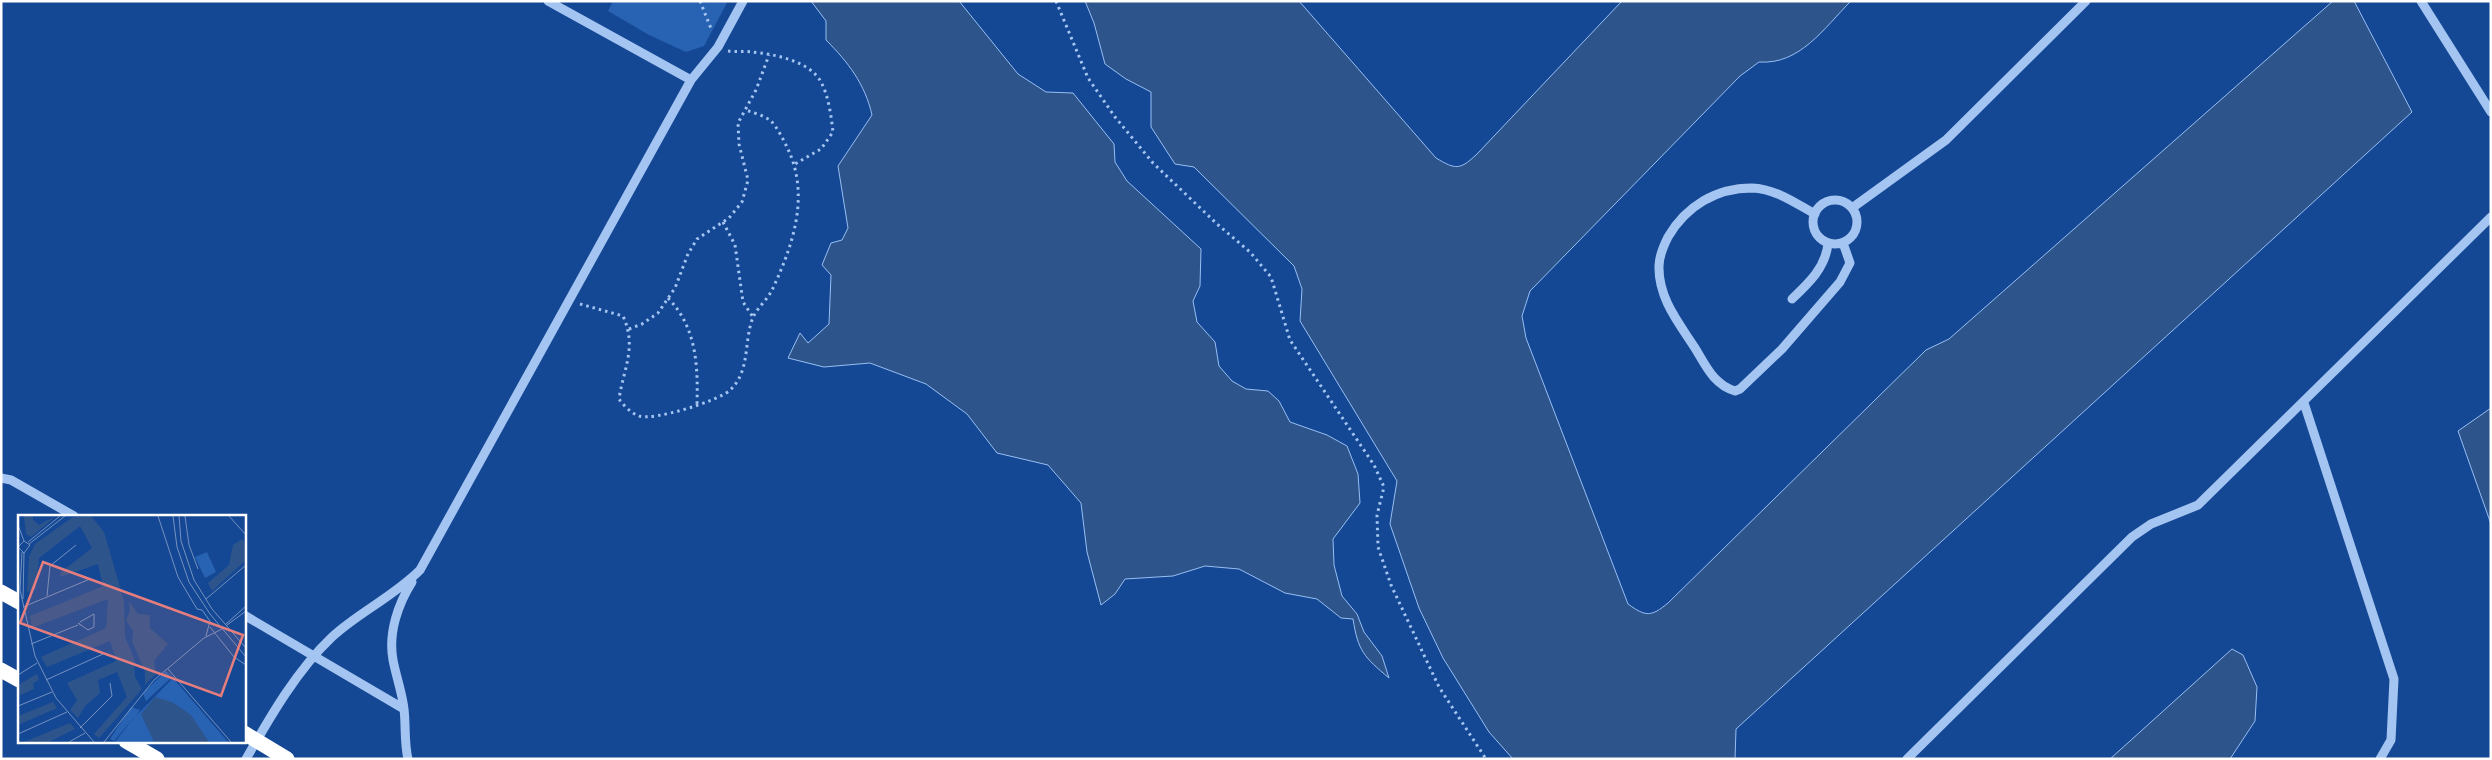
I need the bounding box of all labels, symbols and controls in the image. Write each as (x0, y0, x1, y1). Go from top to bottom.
inset map (18, 515, 245, 742)

